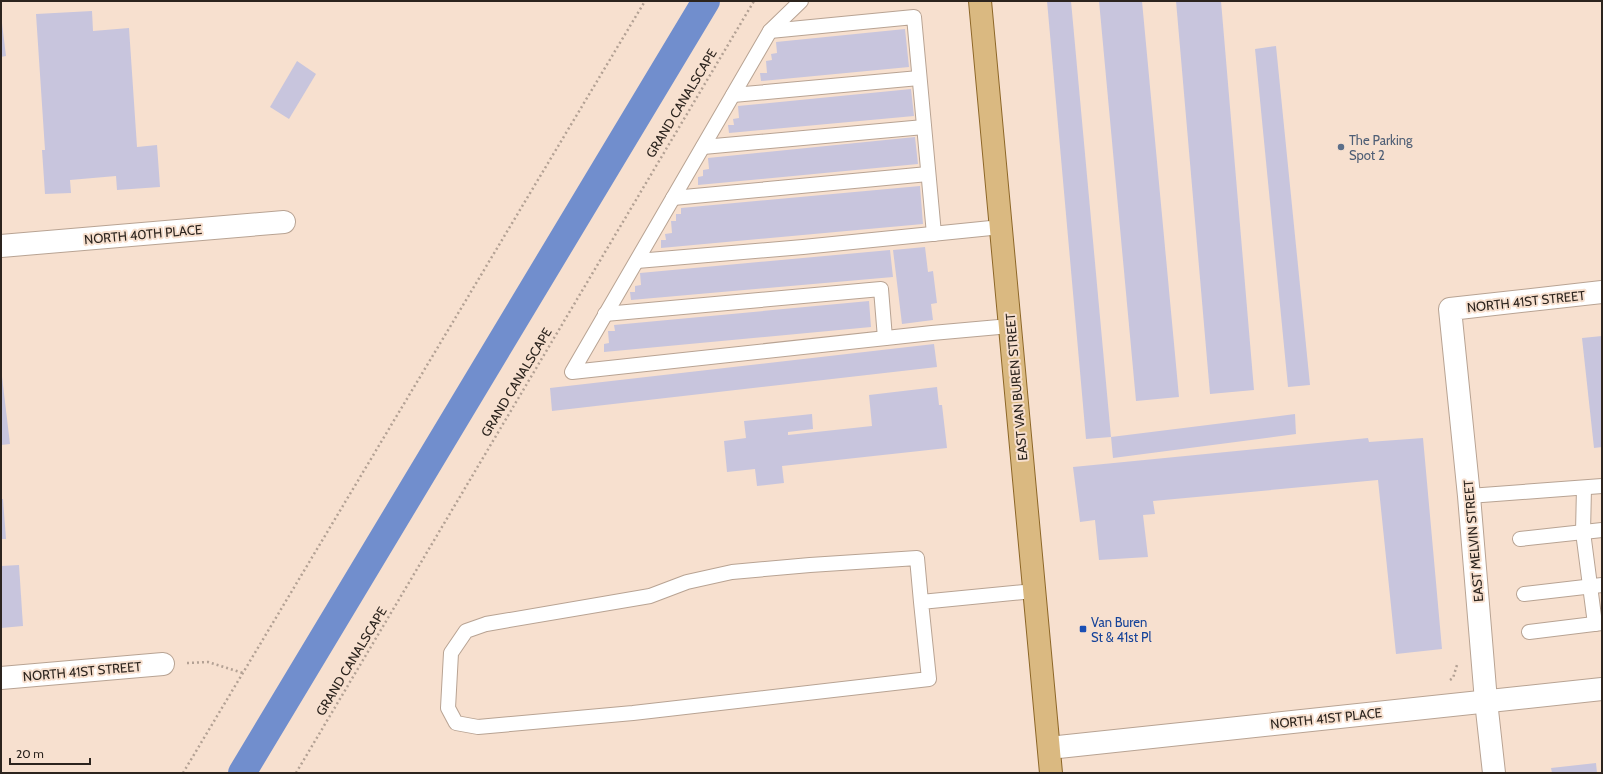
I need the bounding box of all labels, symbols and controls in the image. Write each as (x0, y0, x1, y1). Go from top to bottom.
street label: GRAND CANALSCAPE (642, 46, 720, 160)
place label: The Parking Spot 2 (1349, 132, 1413, 163)
marker: The Parking Spot 2 (1336, 142, 1346, 152)
street label: NORTH 40TH PLACE (83, 221, 203, 247)
street label: NORTH 41ST STREET (1466, 287, 1586, 315)
street label: EAST VAN BUREN STREET (1002, 313, 1030, 461)
street label: GRAND CANALSCAPE (477, 325, 555, 439)
street label: EAST MELVIN STREET (1460, 479, 1486, 603)
street label: GRAND CANALSCAPE (312, 604, 390, 718)
place label: Van Buren St & 41st Pl (1091, 614, 1151, 645)
marker: Van Buren St & 41st Pl (1078, 624, 1088, 634)
street label: NORTH 41ST STREET (22, 658, 142, 684)
street label: NORTH 41ST PLACE (1269, 704, 1383, 732)
scale bar (10, 740, 90, 766)
text: 20 m (16, 746, 44, 761)

